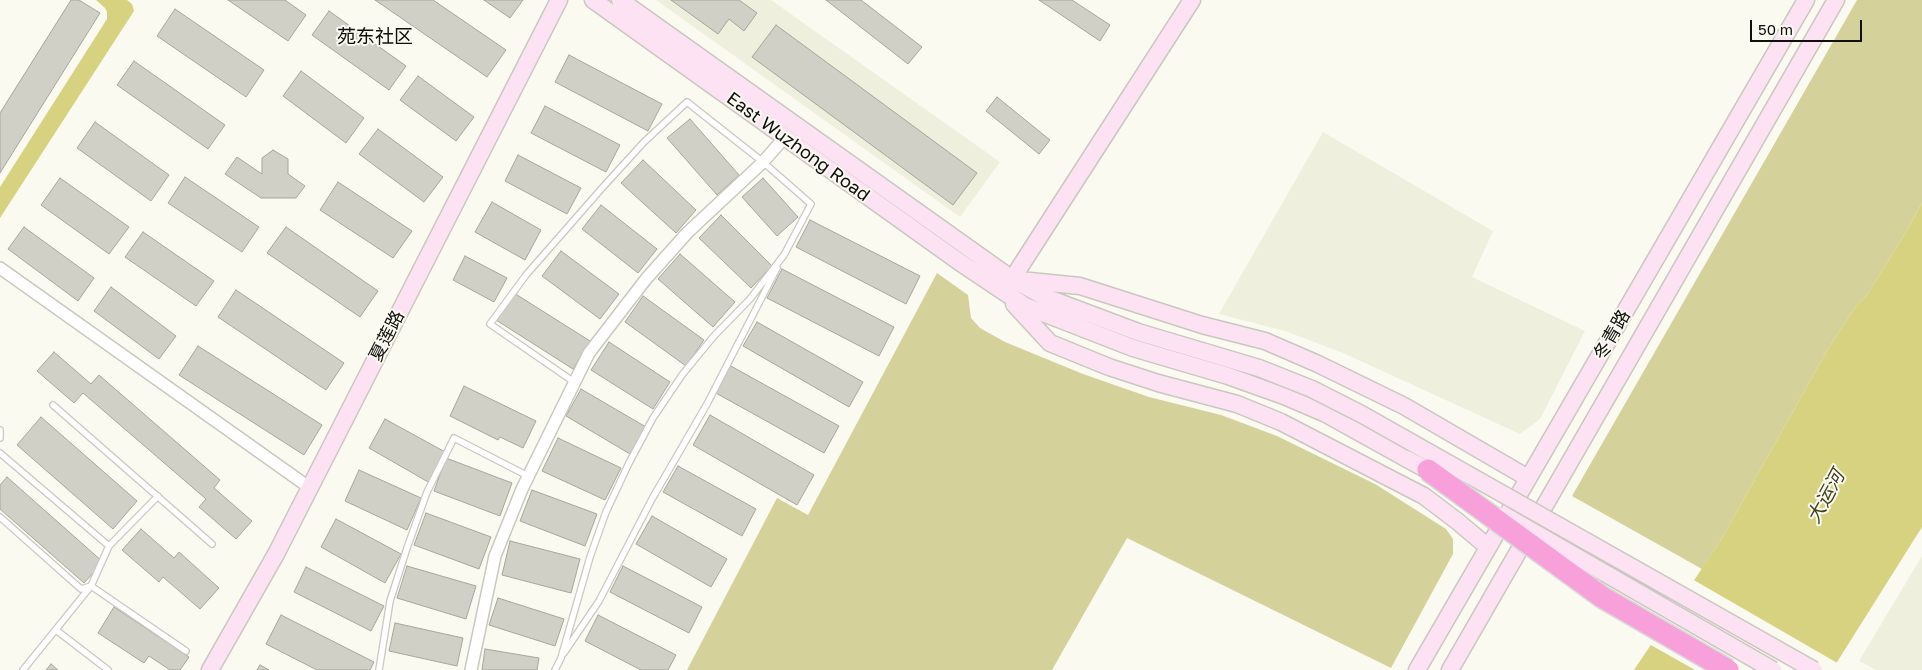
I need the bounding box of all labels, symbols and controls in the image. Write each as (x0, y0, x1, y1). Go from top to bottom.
scale bar (1752, 10, 1864, 42)
text: 50 m (1758, 20, 1793, 38)
district label: 苑东社区 (337, 26, 413, 48)
street label: East Wuzhong Road (722, 88, 874, 206)
street label: 冬青路 (1589, 306, 1635, 364)
street label: 夏莲路 (365, 307, 409, 365)
water label: 大运河 (1802, 467, 1850, 527)

